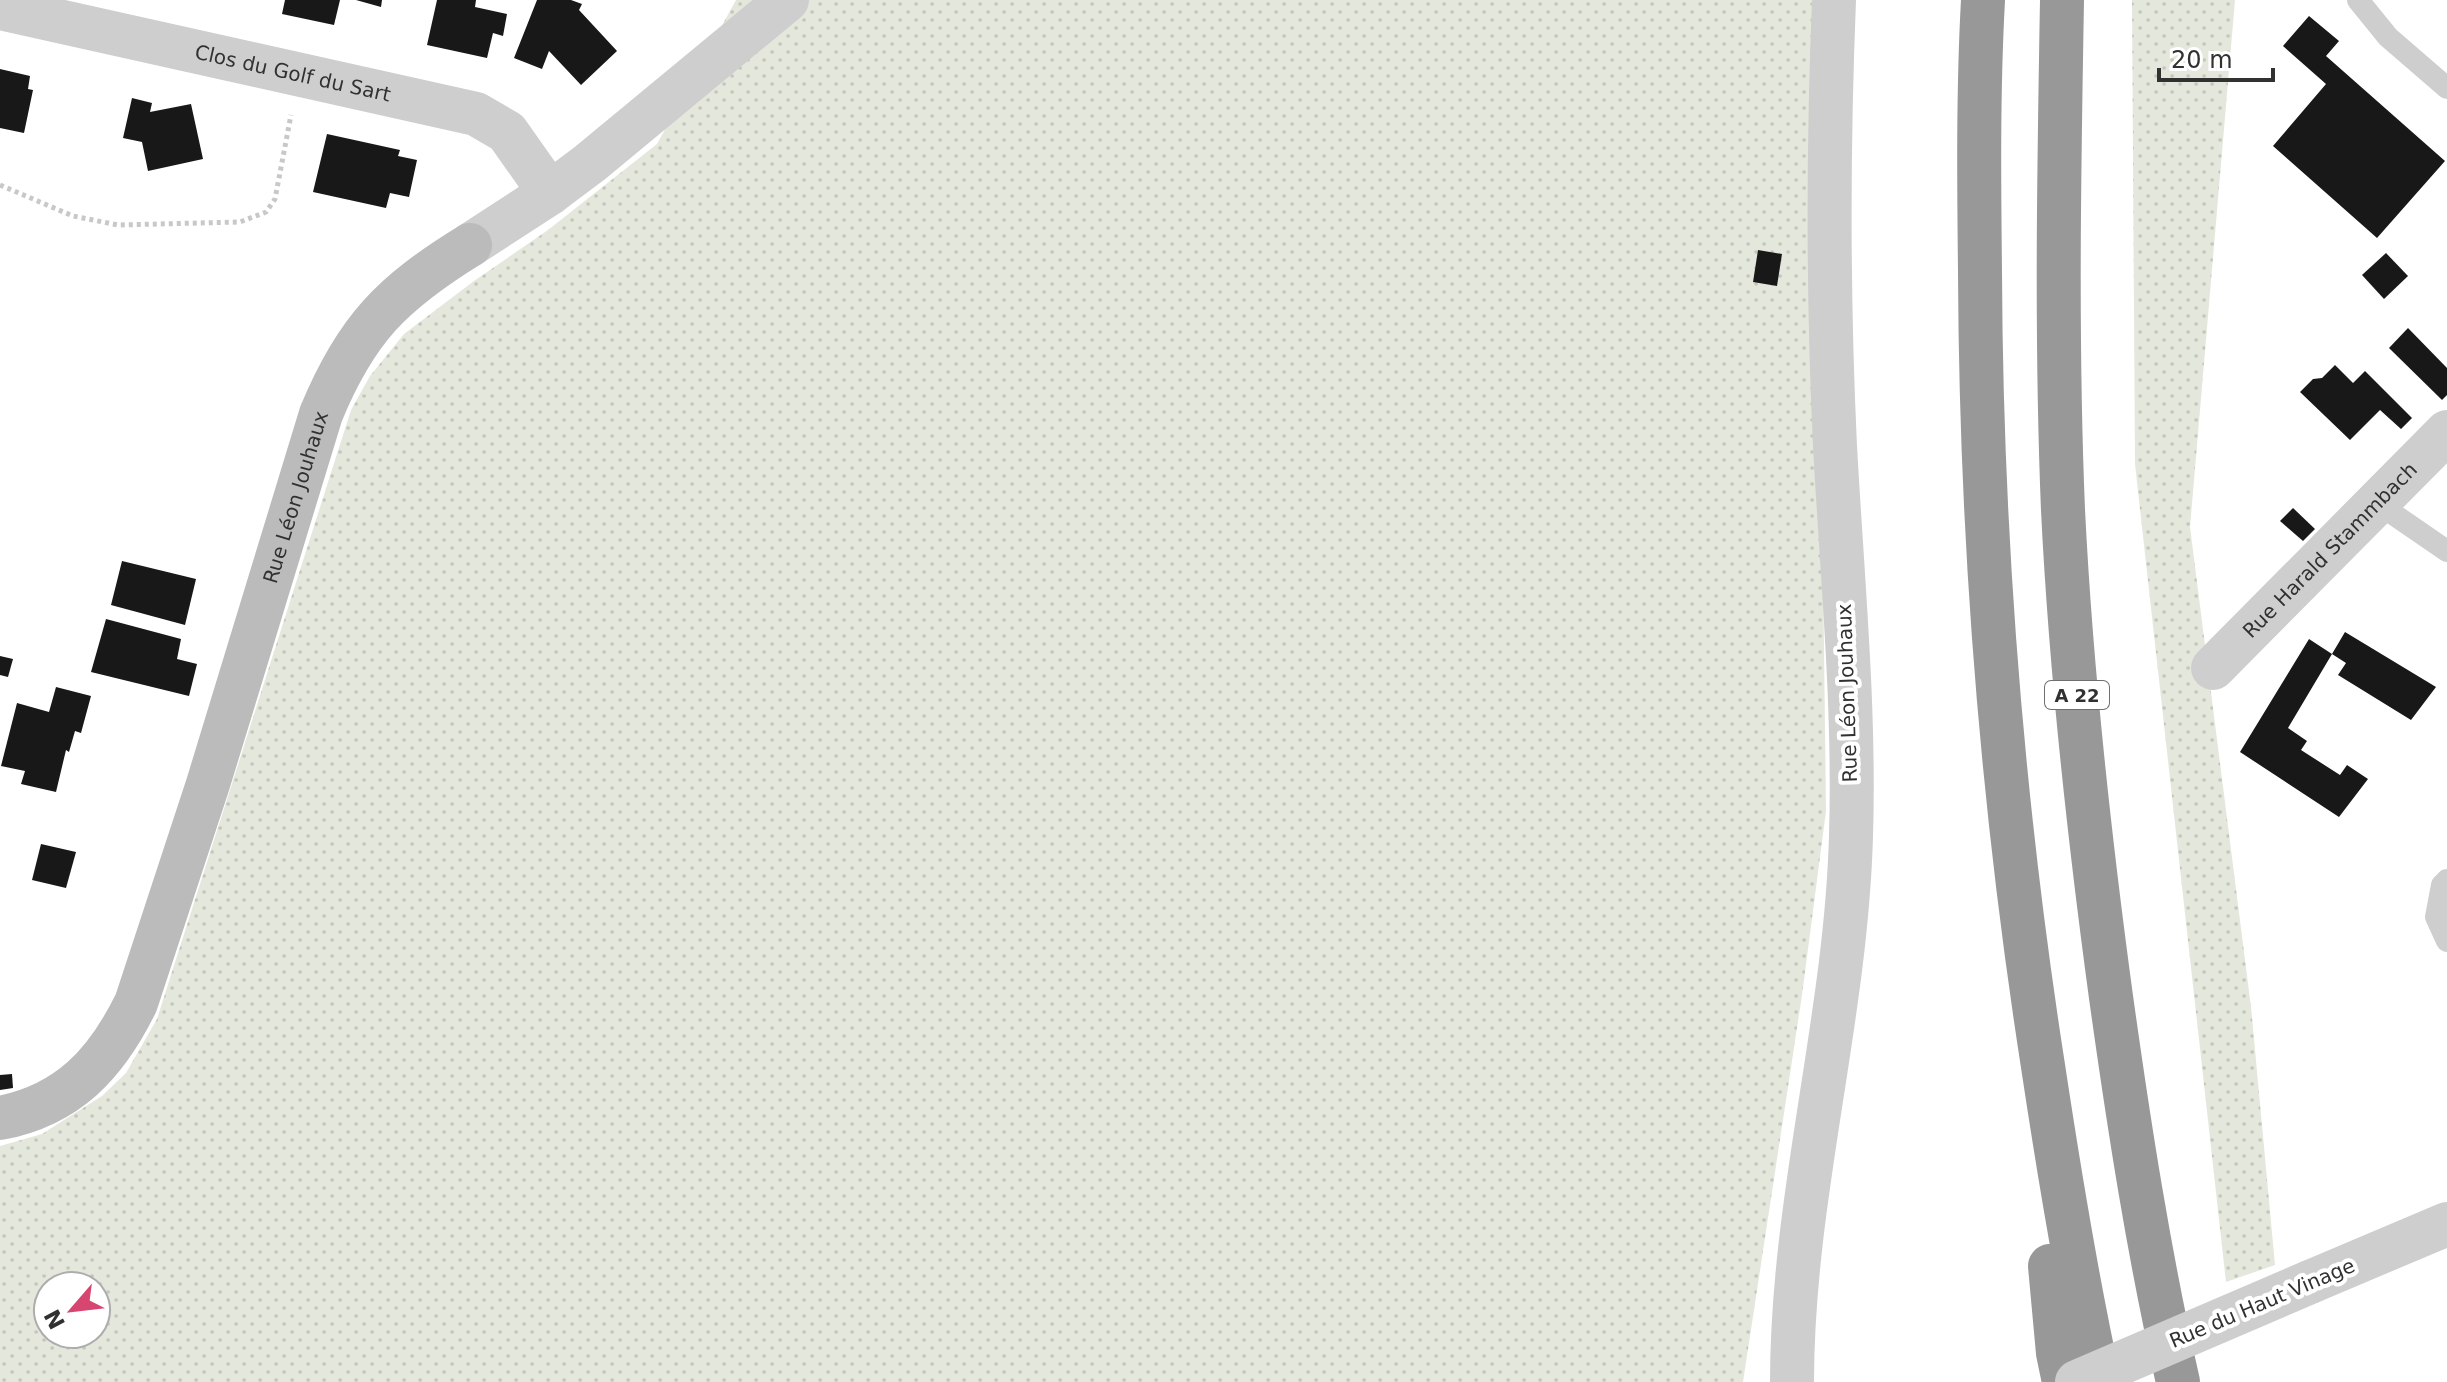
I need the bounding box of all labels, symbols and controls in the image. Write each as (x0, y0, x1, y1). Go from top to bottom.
scale bar (2159, 32, 2273, 82)
street label: Clos du Golf du Sart (193, 40, 393, 107)
text: 20 m (2171, 46, 2233, 74)
street label: Rue Léon Jouhaux (258, 408, 333, 586)
street label: Rue Harald Stammbach (2238, 457, 2422, 643)
street label: Rue Léon Jouhaux (1832, 603, 1862, 783)
road number: A 22 (2045, 681, 2109, 709)
street label: Rue du Haut Vinage (2166, 1253, 2358, 1353)
north arrow (32, 1270, 112, 1350)
text: N (39, 1305, 70, 1333)

